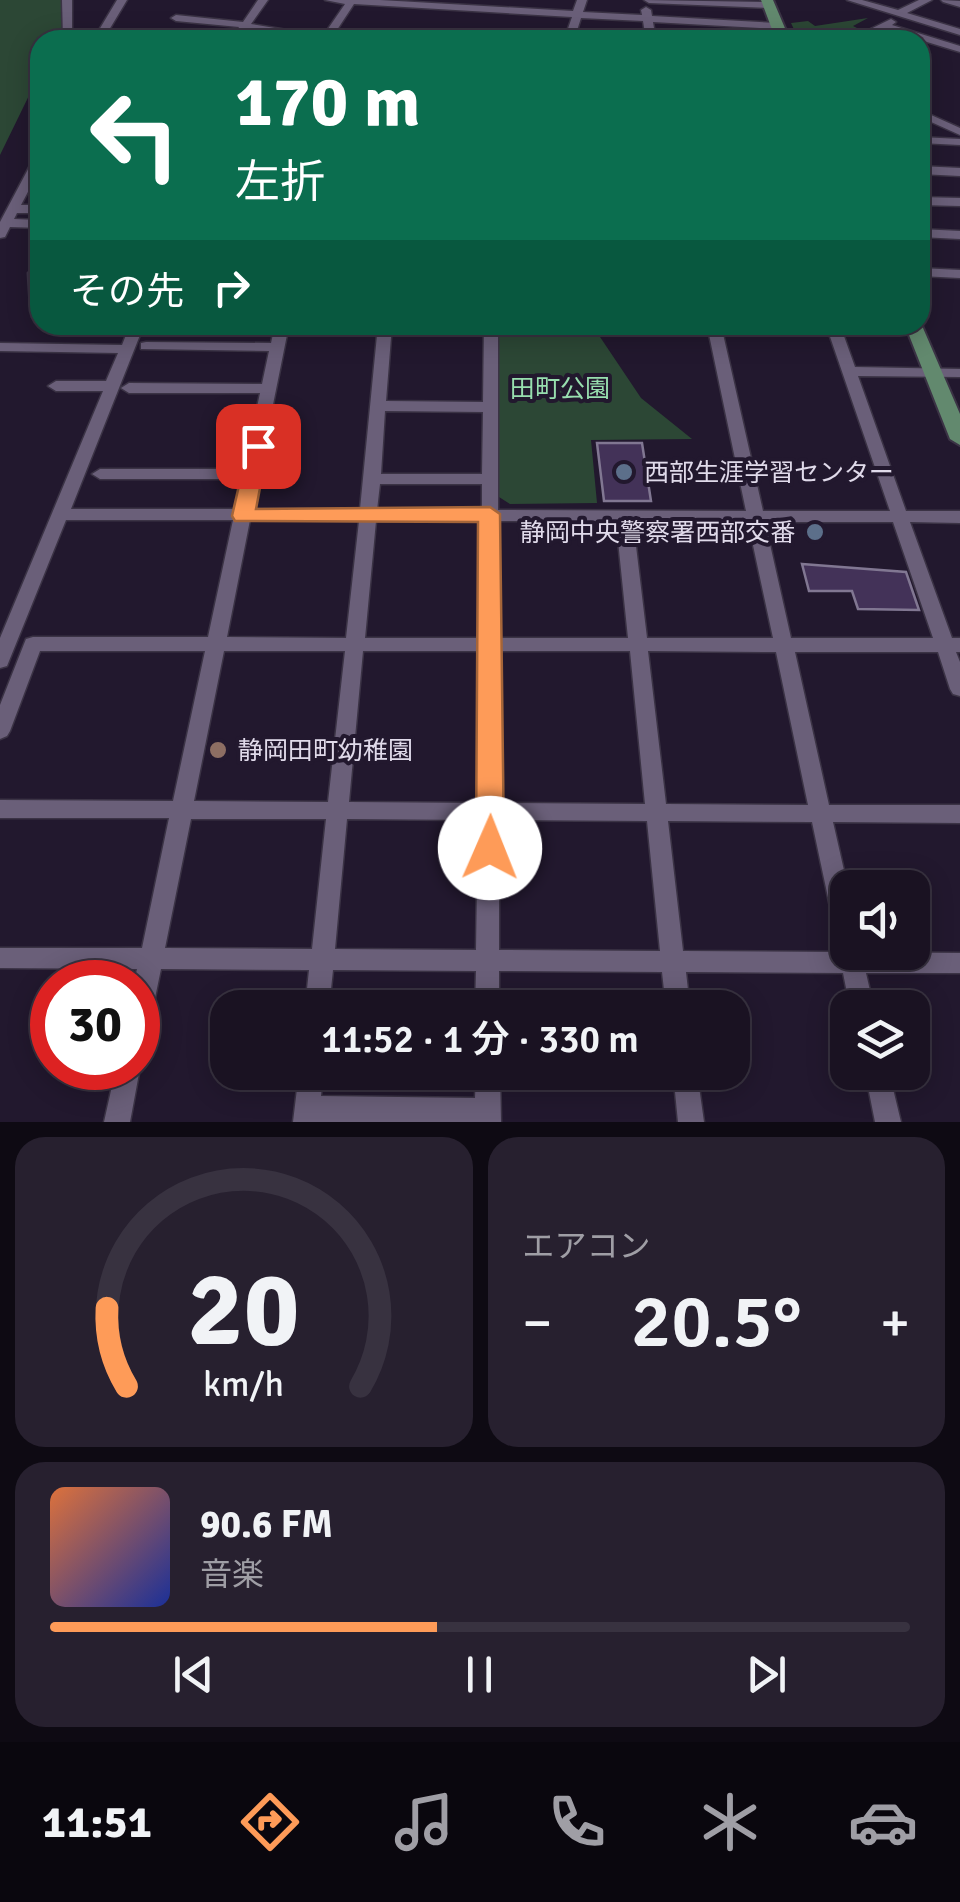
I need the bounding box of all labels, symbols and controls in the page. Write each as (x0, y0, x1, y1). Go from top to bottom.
text: 170 m (235, 59, 420, 145)
icon: left (70, 70, 200, 200)
text: 左折 (235, 155, 325, 210)
icon: right (204, 260, 259, 315)
text: その先 (70, 268, 184, 315)
park label: 田町公園 (510, 373, 610, 404)
pin (216, 404, 301, 489)
icon: arrive (231, 419, 286, 474)
place label: 西部生涯学習センター (644, 457, 894, 488)
marker: 西部生涯学習センター (613, 461, 635, 483)
place label: 静岡中央警察署西部交番 (520, 517, 795, 548)
marker: 静岡中央警察署西部交番 (804, 521, 826, 543)
place label: 静岡田町幼稚園 (238, 735, 413, 766)
marker: 静岡田町幼稚園 (207, 739, 229, 761)
position arrow (438, 796, 542, 900)
map controls (830, 870, 930, 1090)
button: sound (830, 870, 930, 970)
speed limit sign: 30 (30, 960, 160, 1090)
button: layers (830, 990, 930, 1090)
text: 11:52 · 1 分 · 330 m (321, 1016, 639, 1063)
text: エアコン (523, 1227, 651, 1266)
text: 20 (188, 1246, 300, 1374)
text: 20.5° (631, 1275, 802, 1368)
text: − (523, 1289, 552, 1357)
text: + (880, 1289, 910, 1357)
text: km/h (203, 1362, 284, 1406)
text: 90.6 FM (200, 1501, 333, 1548)
text: 音楽 (200, 1555, 264, 1594)
icon: previous (166, 1647, 221, 1702)
icon: pause (452, 1647, 507, 1702)
icon: next (739, 1647, 794, 1702)
icon: directions (235, 1787, 305, 1857)
icon: music (389, 1787, 459, 1857)
icon: phone (542, 1787, 612, 1857)
icon: climate (695, 1787, 765, 1857)
icon: car (848, 1787, 918, 1857)
text: 11:51 (42, 1795, 152, 1850)

